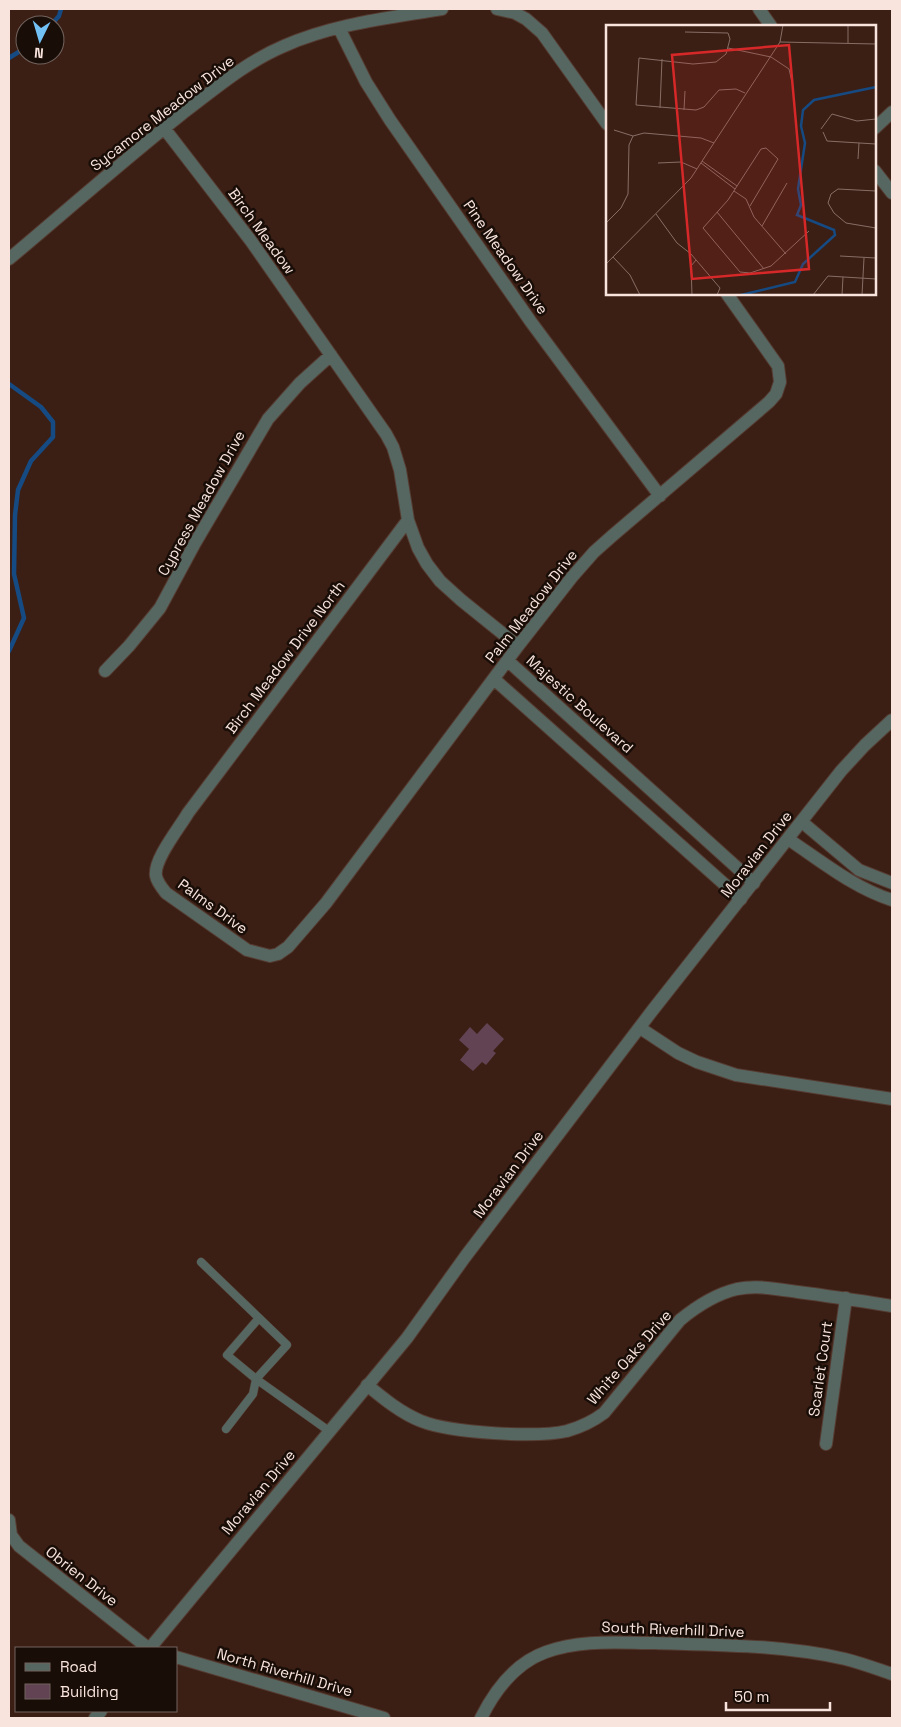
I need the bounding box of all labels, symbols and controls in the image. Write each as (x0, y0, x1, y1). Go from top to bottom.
north arrow (15, 15, 65, 65)
inset map (606, 25, 876, 295)
text: N (33, 44, 44, 62)
street label: Sycamore Meadow Drive (86, 51, 238, 175)
street label: Birch Meadow (224, 184, 300, 278)
street label: Pine Meadow Drive (459, 196, 553, 318)
street label: Cypress Meadow Drive (153, 427, 249, 579)
street label: Palm Meadow Drive (481, 545, 581, 667)
street label: Birch Meadow Drive North (221, 577, 349, 737)
street label: Majestic Boulevard (523, 651, 637, 757)
street label: Moravian Drive (716, 807, 796, 901)
street label: Palms Drive (174, 874, 252, 938)
street label: Moravian Drive (469, 1126, 547, 1222)
street label: White Oaks Drive (583, 1306, 675, 1408)
street label: Scarlet Court (804, 1320, 836, 1418)
street label: Moravian Drive (217, 1445, 299, 1538)
street label: Obrien Drive (42, 1542, 122, 1610)
street label: South Riverhill Drive (601, 1617, 745, 1641)
street label: North Riverhill Drive (215, 1644, 355, 1700)
legend (15, 1647, 178, 1712)
text: Road (60, 1657, 97, 1676)
scale bar (726, 1680, 830, 1712)
text: Building (60, 1682, 119, 1701)
text: 50 m (734, 1687, 769, 1706)

